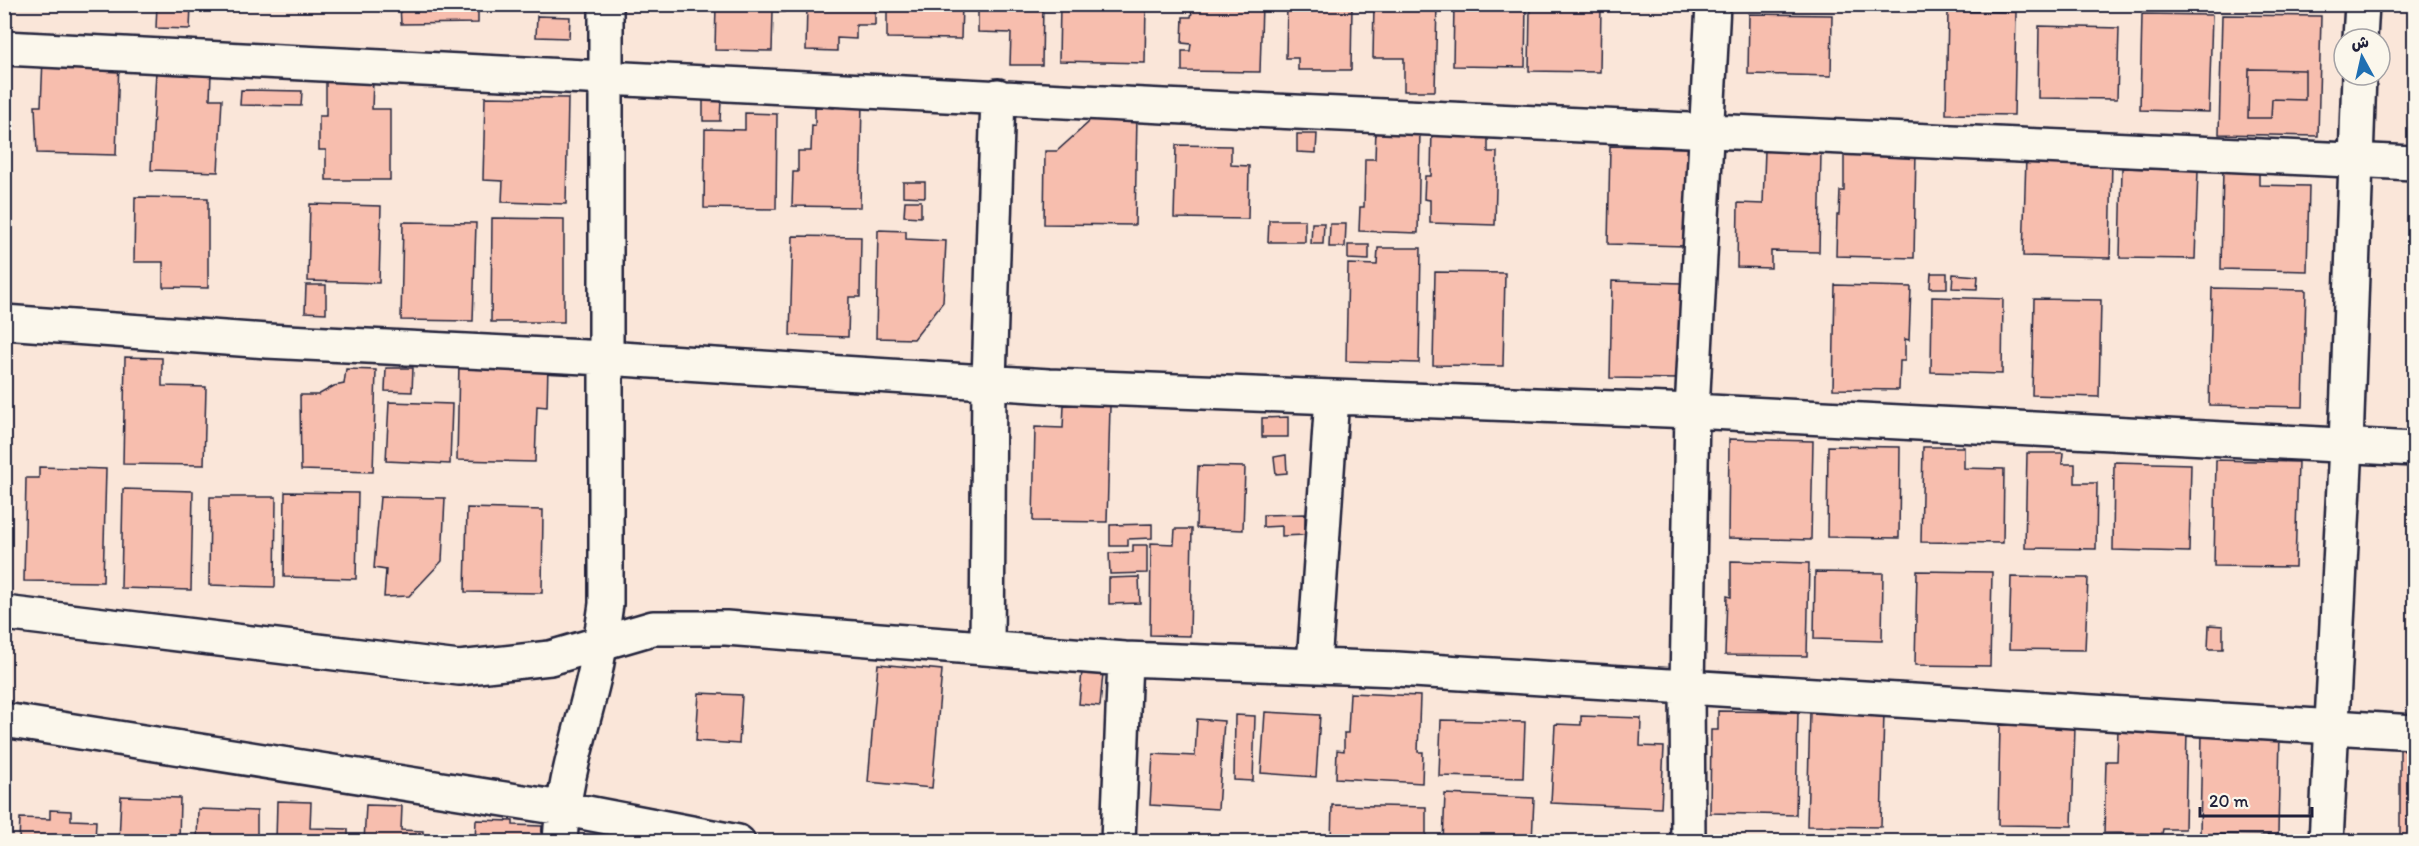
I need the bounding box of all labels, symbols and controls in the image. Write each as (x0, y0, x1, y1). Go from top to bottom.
north arrow (2332, 27, 2392, 87)
text: ش (2350, 32, 2370, 53)
scale bar (2200, 780, 2312, 818)
text: 20 m (2209, 790, 2249, 812)

